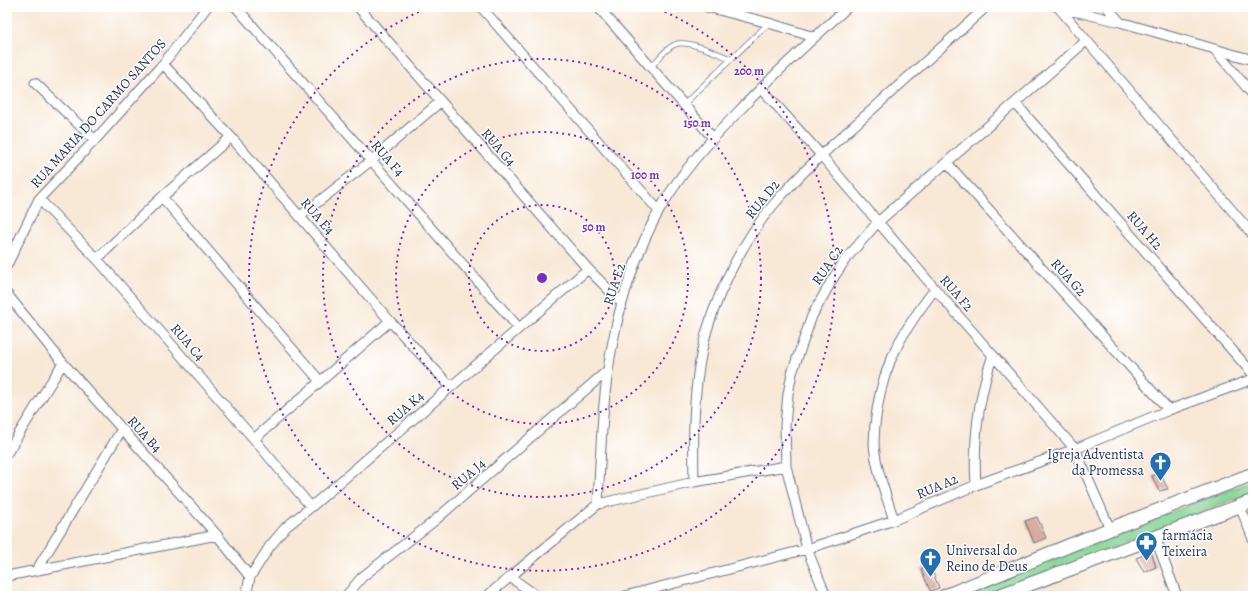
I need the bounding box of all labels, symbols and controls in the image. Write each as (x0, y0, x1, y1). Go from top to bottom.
street label: RUA MARIA DO CARMO SANTOS (26, 35, 171, 192)
text: 200 m (734, 63, 764, 79)
text: 150 m (683, 115, 711, 131)
street label: RUA G4 (477, 124, 520, 170)
street label: RUA F4 (367, 136, 409, 180)
text: 100 m (631, 167, 659, 183)
street label: RUA D2 (741, 176, 784, 223)
street label: RUA E4 (296, 194, 339, 239)
street label: RUA H2 (1122, 207, 1167, 254)
text: 50 m (582, 219, 606, 235)
street label: RUA C2 (807, 241, 848, 289)
street label: RUA G2 (1047, 254, 1091, 301)
street label: RUA E2 (599, 260, 630, 308)
centre of rings (535, 271, 549, 285)
street label: RUA F2 (936, 271, 978, 316)
street label: RUA C4 (166, 320, 209, 365)
street label: RUA K4 (383, 387, 428, 430)
street label: RUA B4 (123, 412, 166, 457)
place label: Igreja Adventista da Promessa (1047, 445, 1144, 480)
church icon: Igreja Adventista da Promessa (1147, 449, 1173, 482)
street label: RUA J4 (447, 454, 489, 495)
street label: RUA A2 (913, 469, 961, 504)
place label: farmácia Teixeira (1162, 526, 1213, 561)
pharmacy icon: farmácia Teixeira (1133, 530, 1159, 563)
place label: Universal do Reino de Deus (946, 541, 1028, 576)
church icon: Universal do Reino de Deus (917, 545, 943, 578)

